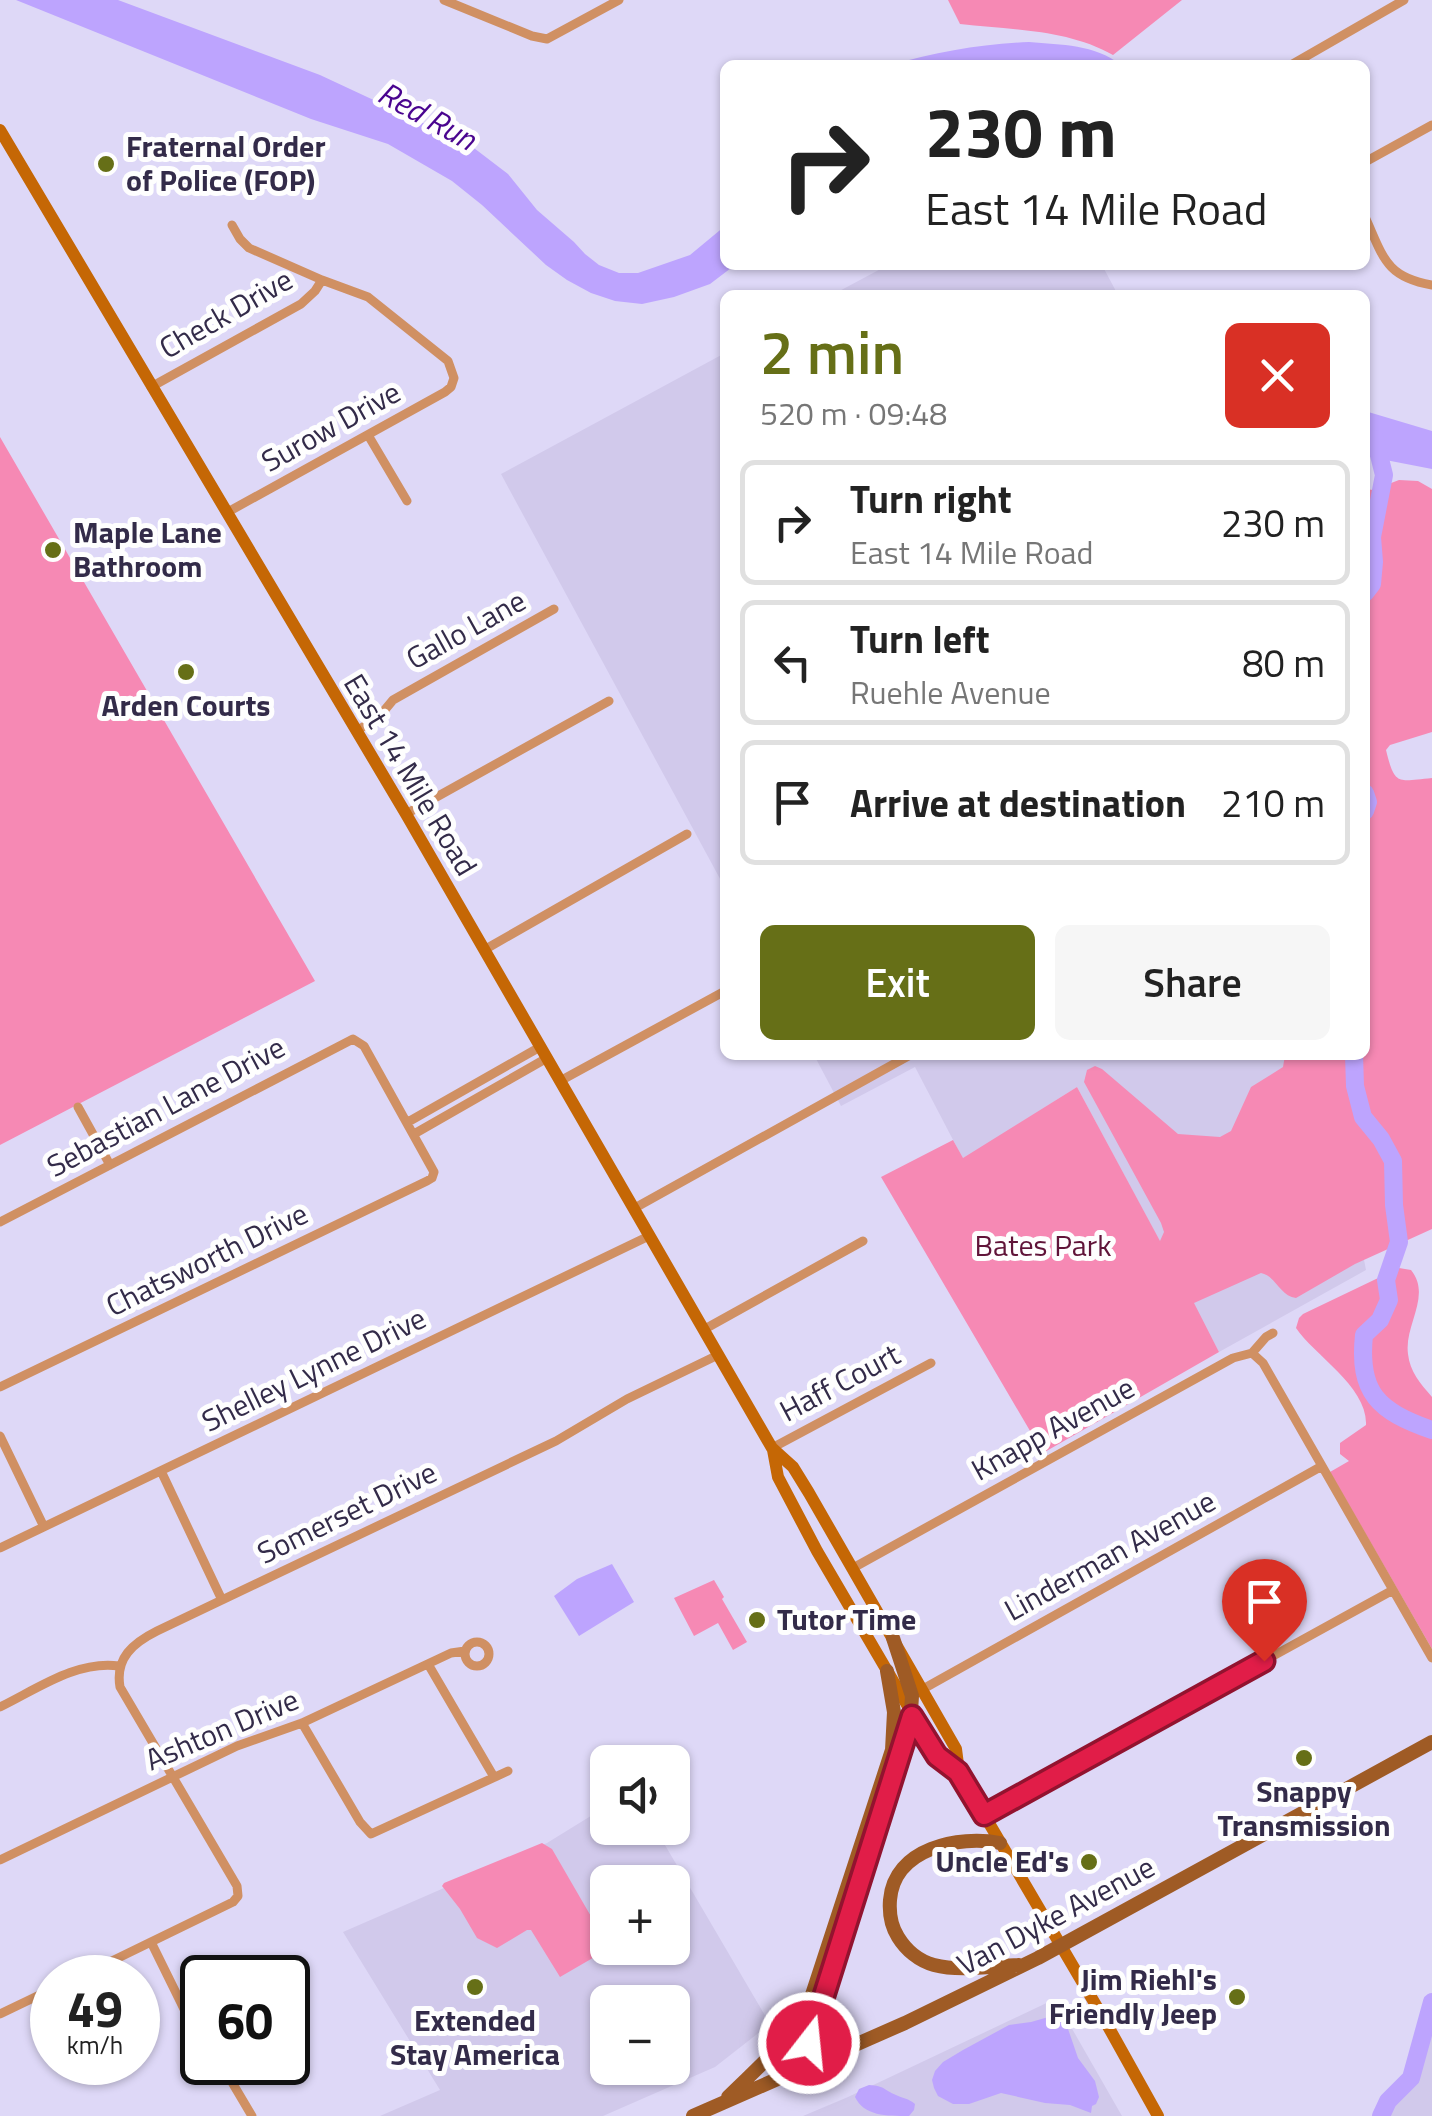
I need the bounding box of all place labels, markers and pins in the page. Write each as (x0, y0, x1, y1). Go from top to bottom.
place label: Fraternal Order of Police (FOP) (126, 123, 326, 203)
marker: Fraternal Order of Police (FOP) (95, 153, 117, 175)
place label: Maple Lane Bathroom (73, 509, 222, 589)
marker: Maple Lane Bathroom (42, 539, 64, 561)
marker: Arden Courts (175, 661, 197, 683)
place label: Arden Courts (101, 682, 271, 728)
pin (1222, 1559, 1307, 1662)
place label: Tutor Time (777, 1596, 916, 1642)
marker: Tutor Time (746, 1609, 768, 1631)
marker: Snappy Transmission (1293, 1747, 1315, 1769)
place label: Snappy Transmission (1218, 1768, 1390, 1848)
place label: Uncle Ed's (935, 1838, 1069, 1884)
marker: Uncle Ed's (1078, 1851, 1100, 1873)
place label: Jim Riehl's Friendly Jeep (1049, 1956, 1217, 2036)
marker: Extended Stay America (464, 1976, 486, 1998)
marker: Jim Riehl's Friendly Jeep (1226, 1986, 1248, 2008)
place label: Extended Stay America (390, 1997, 560, 2077)

